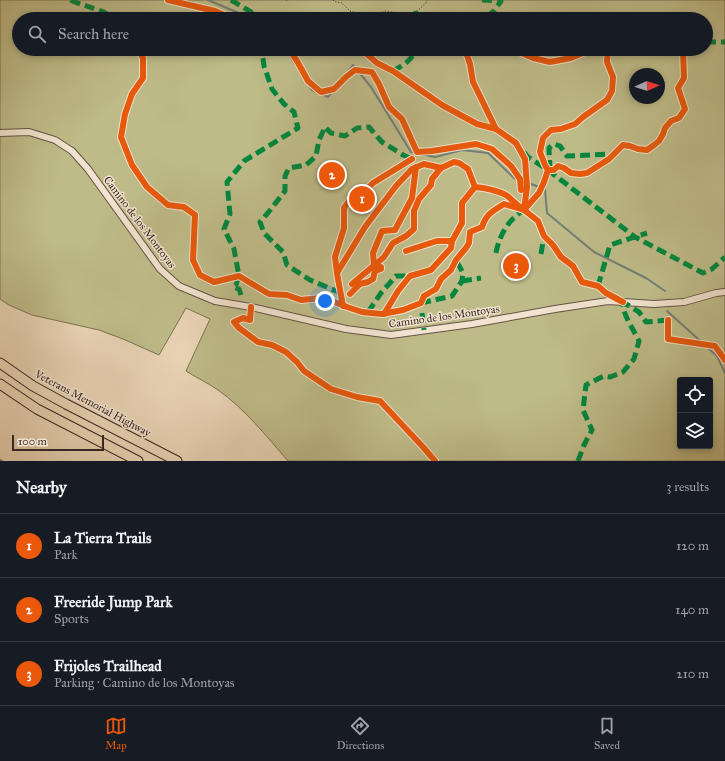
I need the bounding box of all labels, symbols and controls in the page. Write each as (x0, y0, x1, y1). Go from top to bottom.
search box (12, 12, 713, 56)
icon: search (26, 23, 48, 45)
text: Search here (58, 25, 129, 43)
north arrow (629, 68, 665, 104)
pin: 2 (319, 160, 345, 190)
street label: Camino de los Montoyas (101, 174, 178, 271)
pin: 1 (349, 184, 375, 214)
pin: 3 (503, 251, 529, 281)
your location (315, 291, 335, 311)
street label: Camino de los Montoyas (388, 302, 500, 331)
street label: Veterans Memorial Highway (32, 367, 154, 440)
map controls (677, 377, 713, 449)
button: locate (677, 377, 713, 413)
button: layers (677, 413, 713, 449)
scale bar (12, 433, 104, 452)
text: 100 m (18, 435, 47, 448)
text: Nearby (16, 477, 67, 498)
text: 3 results (666, 479, 709, 495)
text: La Tierra Trails (54, 529, 152, 547)
text: 1 (26, 538, 32, 554)
text: 120 m (676, 538, 709, 554)
text: Park (54, 547, 78, 563)
text: Freeride Jump Park (54, 593, 172, 611)
text: 2 (26, 602, 32, 618)
text: 140 m (675, 602, 709, 618)
text: Sports (54, 611, 89, 627)
text: Frijoles Trailhead (54, 657, 162, 675)
text: 3 (26, 666, 32, 682)
text: 210 m (676, 666, 709, 682)
text: Parking · Camino de los Montoyas (54, 675, 235, 691)
tab: Map (105, 715, 127, 752)
tab: Directions (337, 715, 384, 752)
tab: Saved (594, 715, 620, 752)

